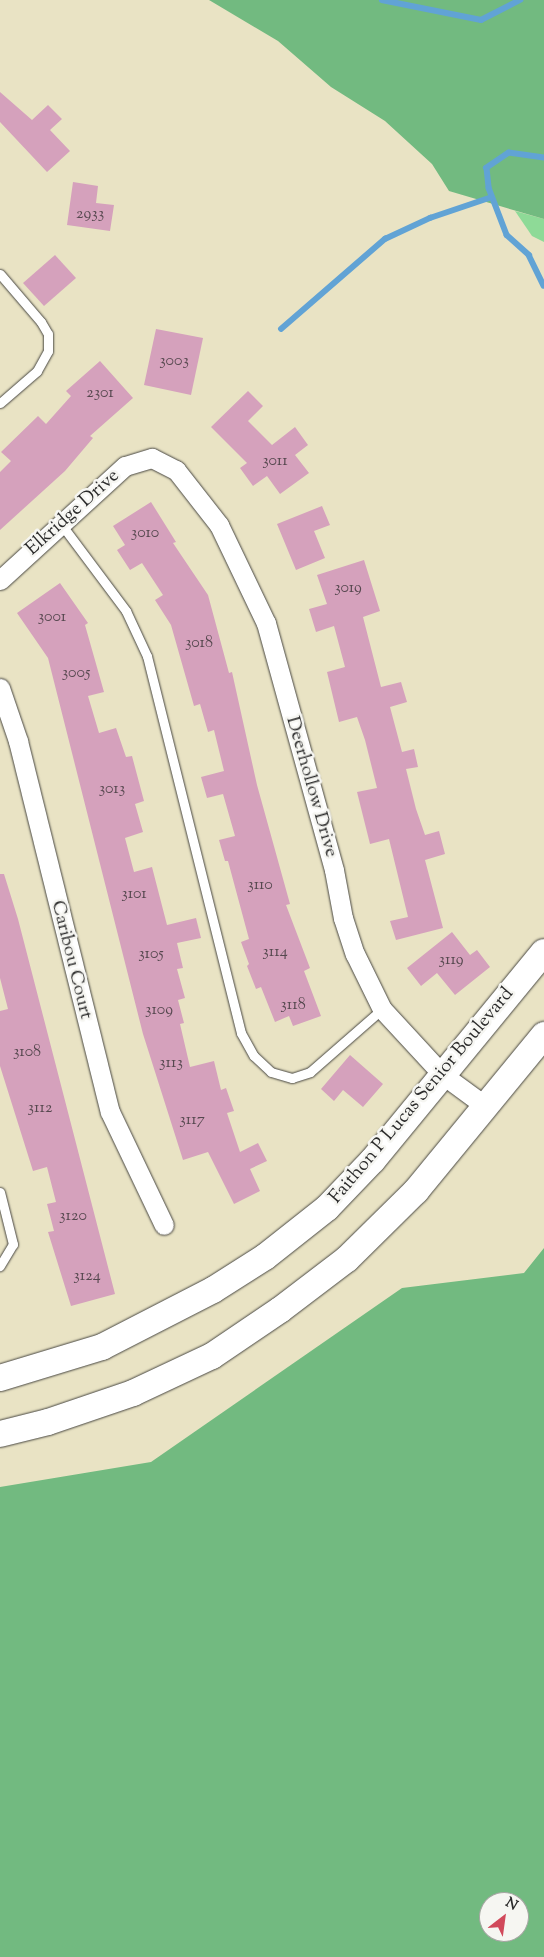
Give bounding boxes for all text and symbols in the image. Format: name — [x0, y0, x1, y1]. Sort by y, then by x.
house number: 2933 — [76, 205, 104, 225]
house number: 3003 — [159, 352, 189, 372]
house number: 2301 — [86, 384, 114, 404]
house number: 3011 — [262, 452, 288, 472]
street label: Elkridge Drive — [22, 465, 124, 561]
house number: 3010 — [131, 524, 159, 544]
house number: 3019 — [334, 579, 362, 599]
house number: 3001 — [38, 608, 66, 628]
house number: 3018 — [185, 634, 213, 654]
house number: 3005 — [62, 664, 90, 684]
street label: Deerhollow Drive — [280, 714, 342, 860]
house number: 3013 — [99, 780, 125, 800]
house number: 3110 — [247, 876, 273, 896]
house number: 3101 — [121, 885, 147, 905]
street label: Caribou Court — [45, 898, 97, 1022]
house number: 3114 — [262, 943, 288, 963]
house number: 3105 — [138, 945, 164, 965]
house number: 3119 — [439, 951, 463, 971]
street label: Faithon P Lucas Senior Boulevard — [325, 983, 519, 1209]
house number: 3118 — [280, 996, 306, 1016]
house number: 3109 — [145, 1001, 173, 1021]
house number: 3108 — [13, 1043, 41, 1063]
house number: 3113 — [159, 1054, 183, 1074]
house number: 3112 — [28, 1099, 52, 1119]
house number: 3117 — [179, 1111, 205, 1131]
house number: 3120 — [59, 1207, 87, 1227]
house number: 3124 — [73, 1267, 101, 1287]
north arrow — [479, 1892, 529, 1942]
text: N — [501, 1893, 521, 1916]

